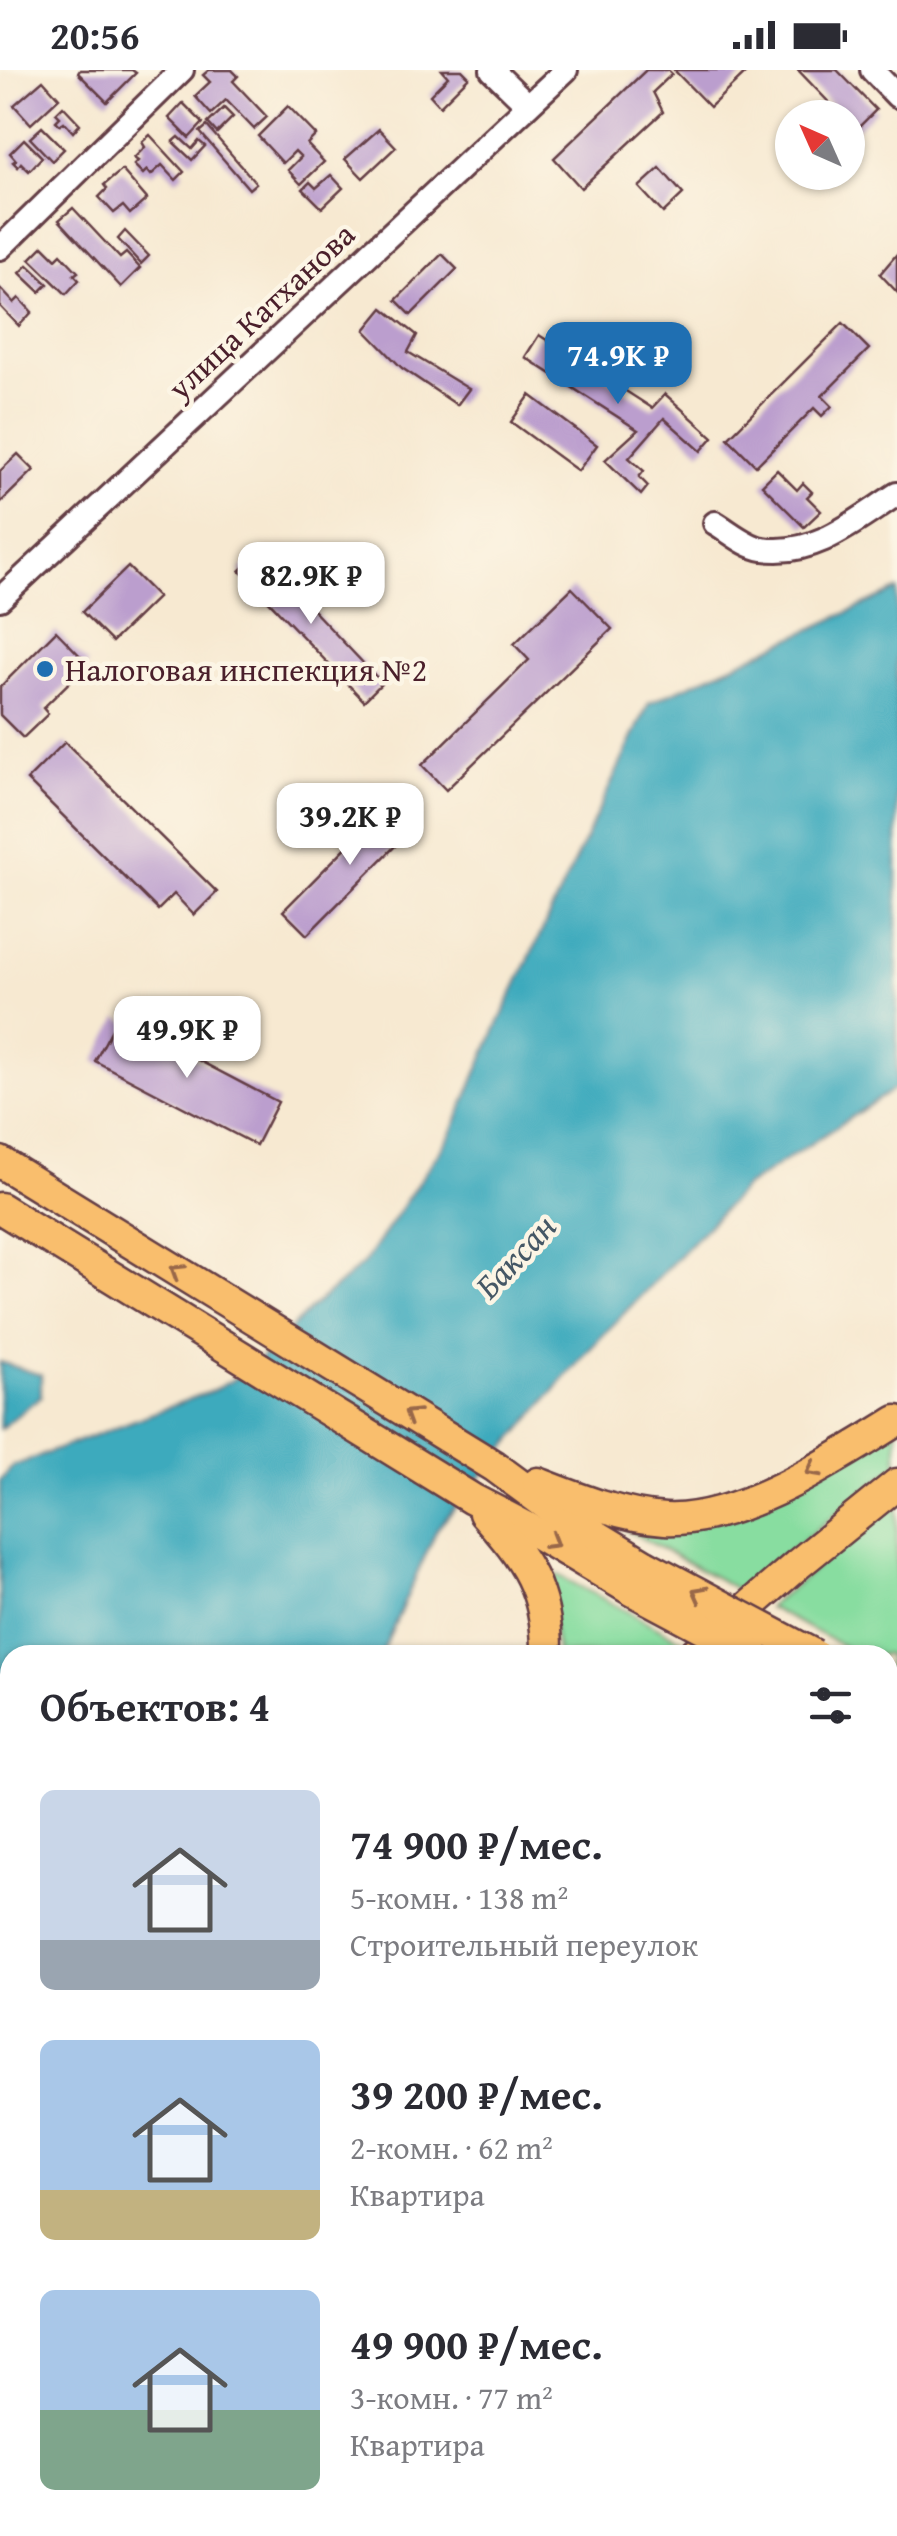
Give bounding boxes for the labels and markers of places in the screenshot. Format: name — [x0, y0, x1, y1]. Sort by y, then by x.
pin: 74.9K ₽ — [526, 322, 710, 407]
pin: 82.9K ₽ — [219, 542, 403, 627]
place label: Налоговая инспекция №2 — [65, 646, 427, 693]
marker: Налоговая инспекция №2 — [34, 658, 56, 680]
pin: 39.2K ₽ — [258, 783, 442, 868]
pin: 49.9K ₽ — [95, 996, 279, 1081]

